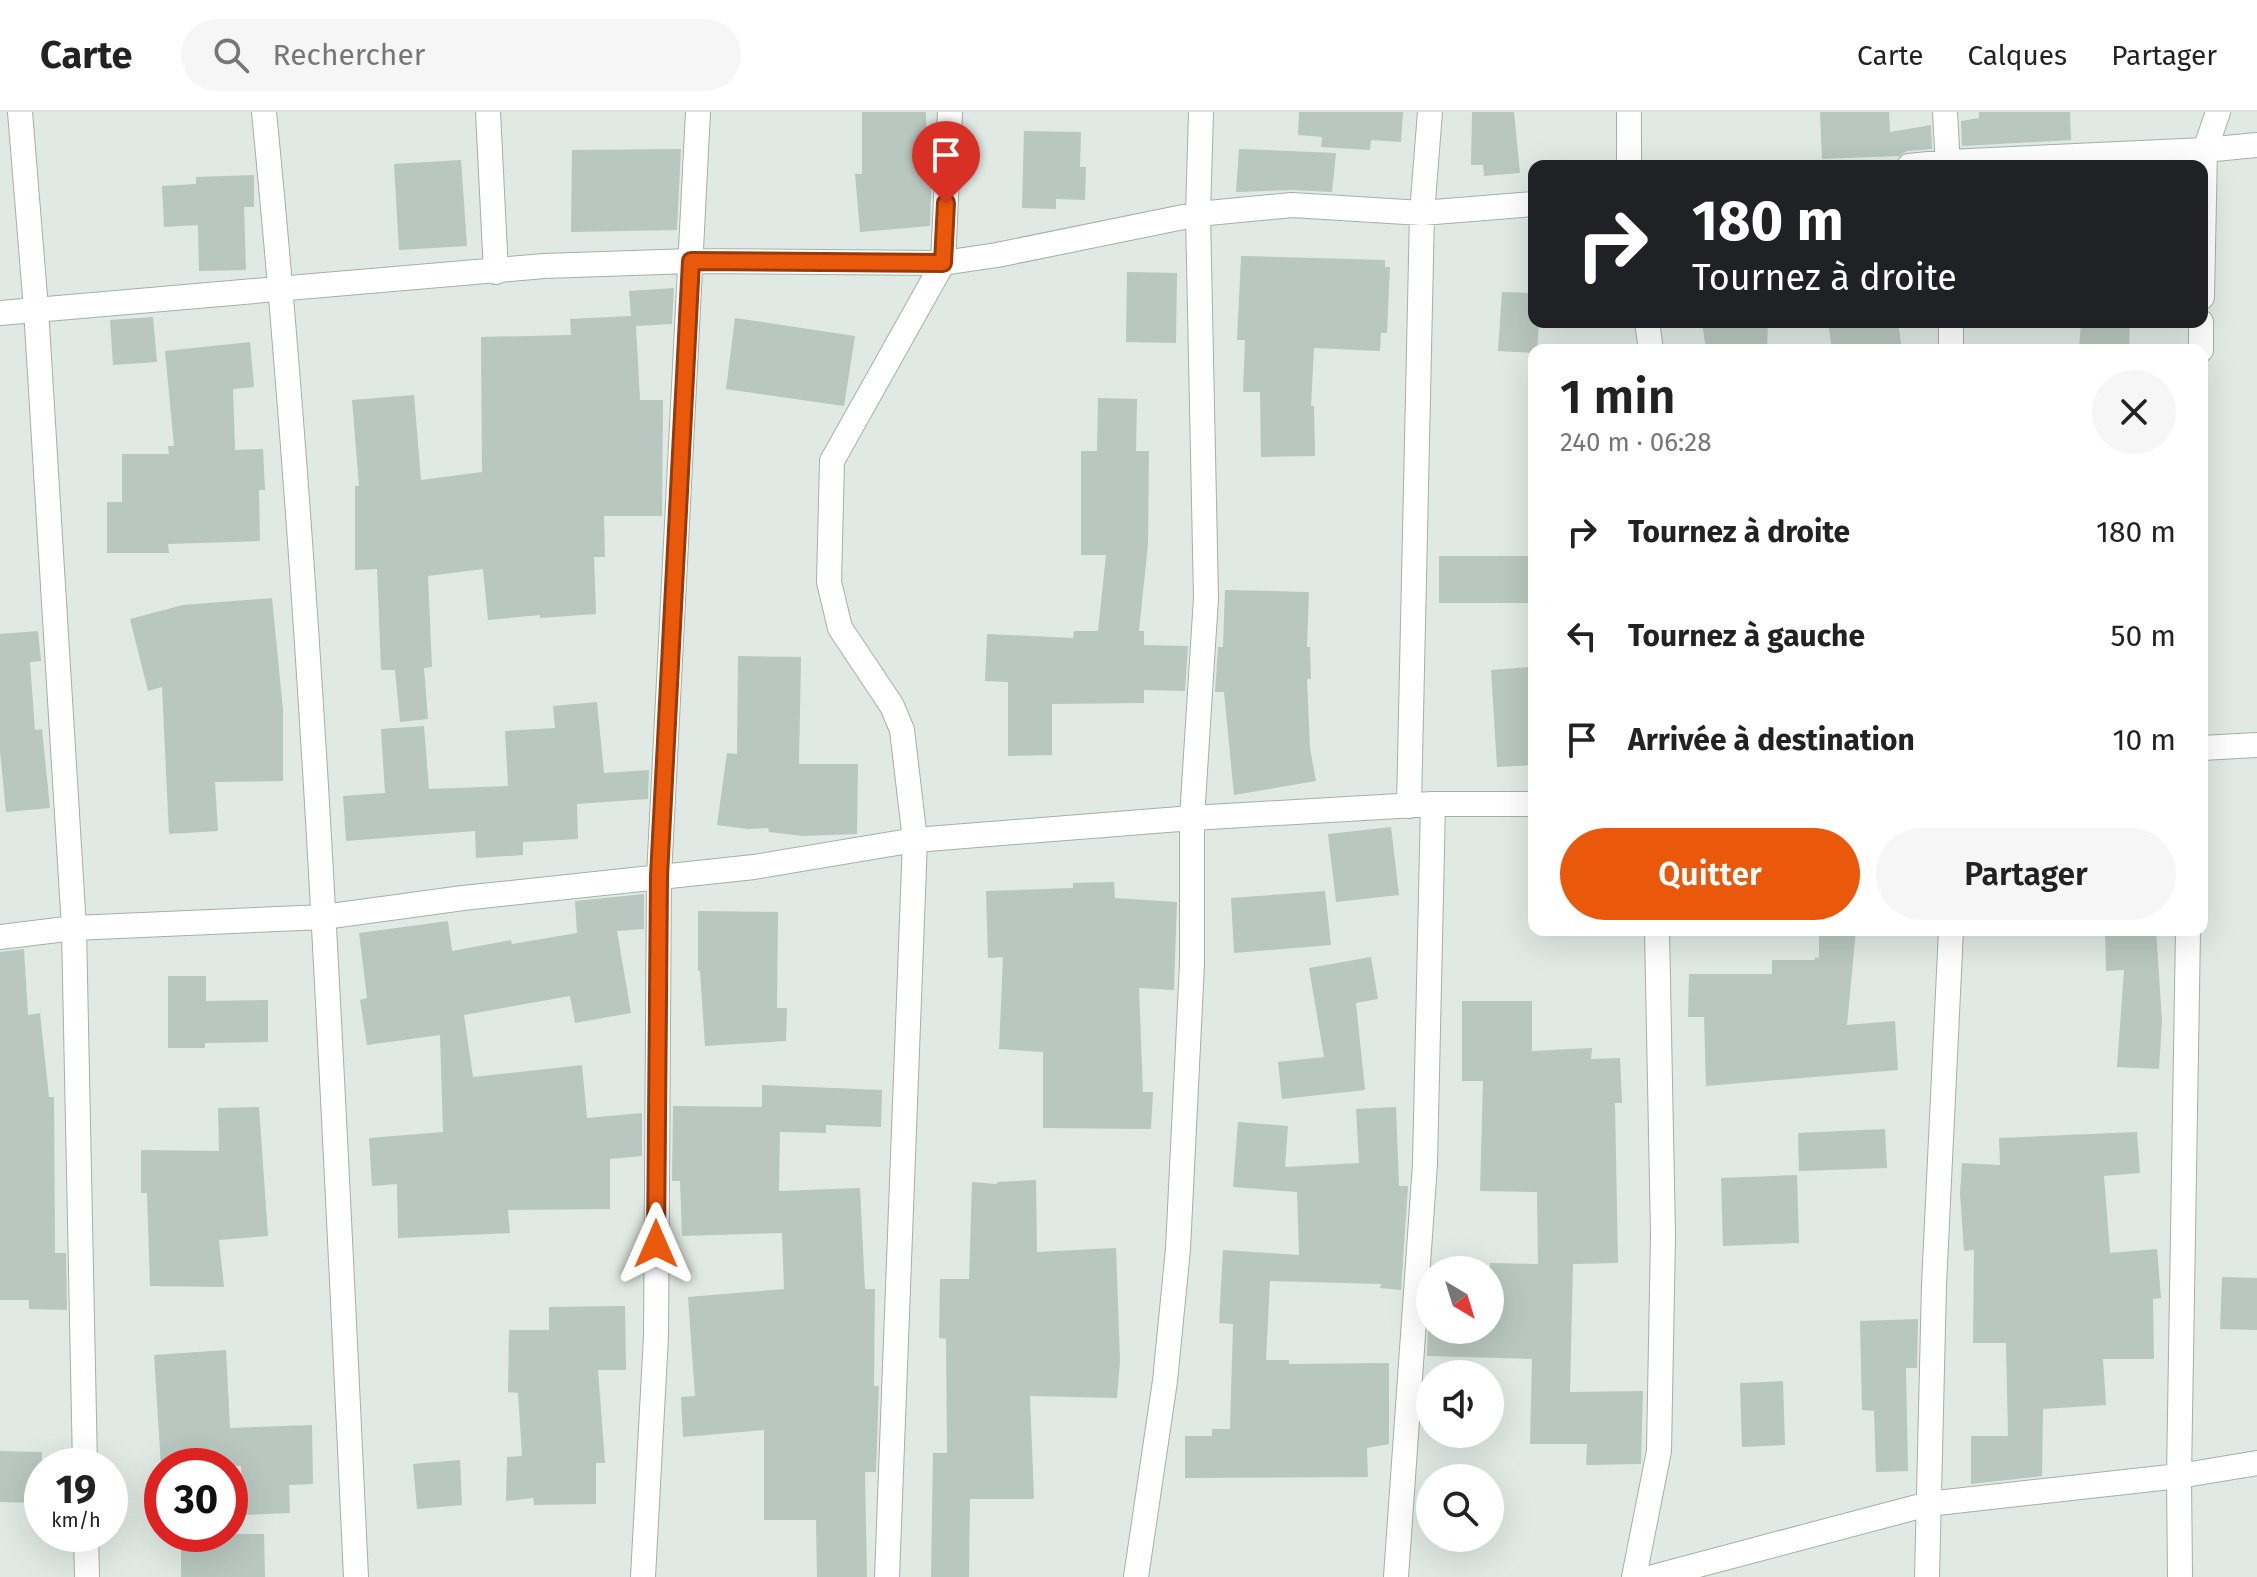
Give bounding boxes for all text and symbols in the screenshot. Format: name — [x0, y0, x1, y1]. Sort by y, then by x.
search box — [181, 19, 741, 91]
text: Carte — [40, 32, 133, 78]
icon: search — [209, 33, 253, 77]
text: Rechercher — [273, 37, 425, 73]
text: Carte — [1857, 39, 1923, 72]
text: Calques — [1967, 39, 2067, 72]
text: Partager — [2111, 39, 2217, 72]
pin — [912, 121, 980, 203]
icon: arrive — [924, 133, 968, 177]
text: 180 m — [1692, 188, 1844, 255]
icon: right — [1560, 192, 1664, 296]
text: Tournez à droite — [1692, 256, 1957, 300]
text: 1 min — [1560, 368, 1676, 426]
button: close — [2092, 370, 2176, 454]
text: 240 m · 06:28 — [1560, 427, 1712, 458]
icon: right — [1560, 510, 1604, 554]
text: Tournez à droite — [1628, 514, 1850, 550]
text: 180 m — [2096, 514, 2176, 550]
icon: left — [1560, 614, 1604, 658]
text: Tournez à gauche — [1628, 618, 1865, 654]
text: 50 m — [2111, 618, 2176, 654]
icon: arrive — [1560, 718, 1604, 762]
text: Arrivée à destination — [1628, 722, 1915, 758]
text: 10 m — [2113, 722, 2176, 758]
button: Quitter — [1560, 828, 1860, 920]
button: Partager — [1876, 828, 2176, 920]
position arrow — [614, 1202, 698, 1286]
north arrow — [1416, 1256, 1504, 1344]
map controls — [1416, 1256, 1504, 1552]
button: sound — [1416, 1360, 1504, 1448]
speed limit sign: 30 — [144, 1448, 248, 1552]
button: search — [1416, 1464, 1504, 1552]
text: 19 — [56, 1466, 96, 1514]
text: km/h — [51, 1508, 101, 1532]

